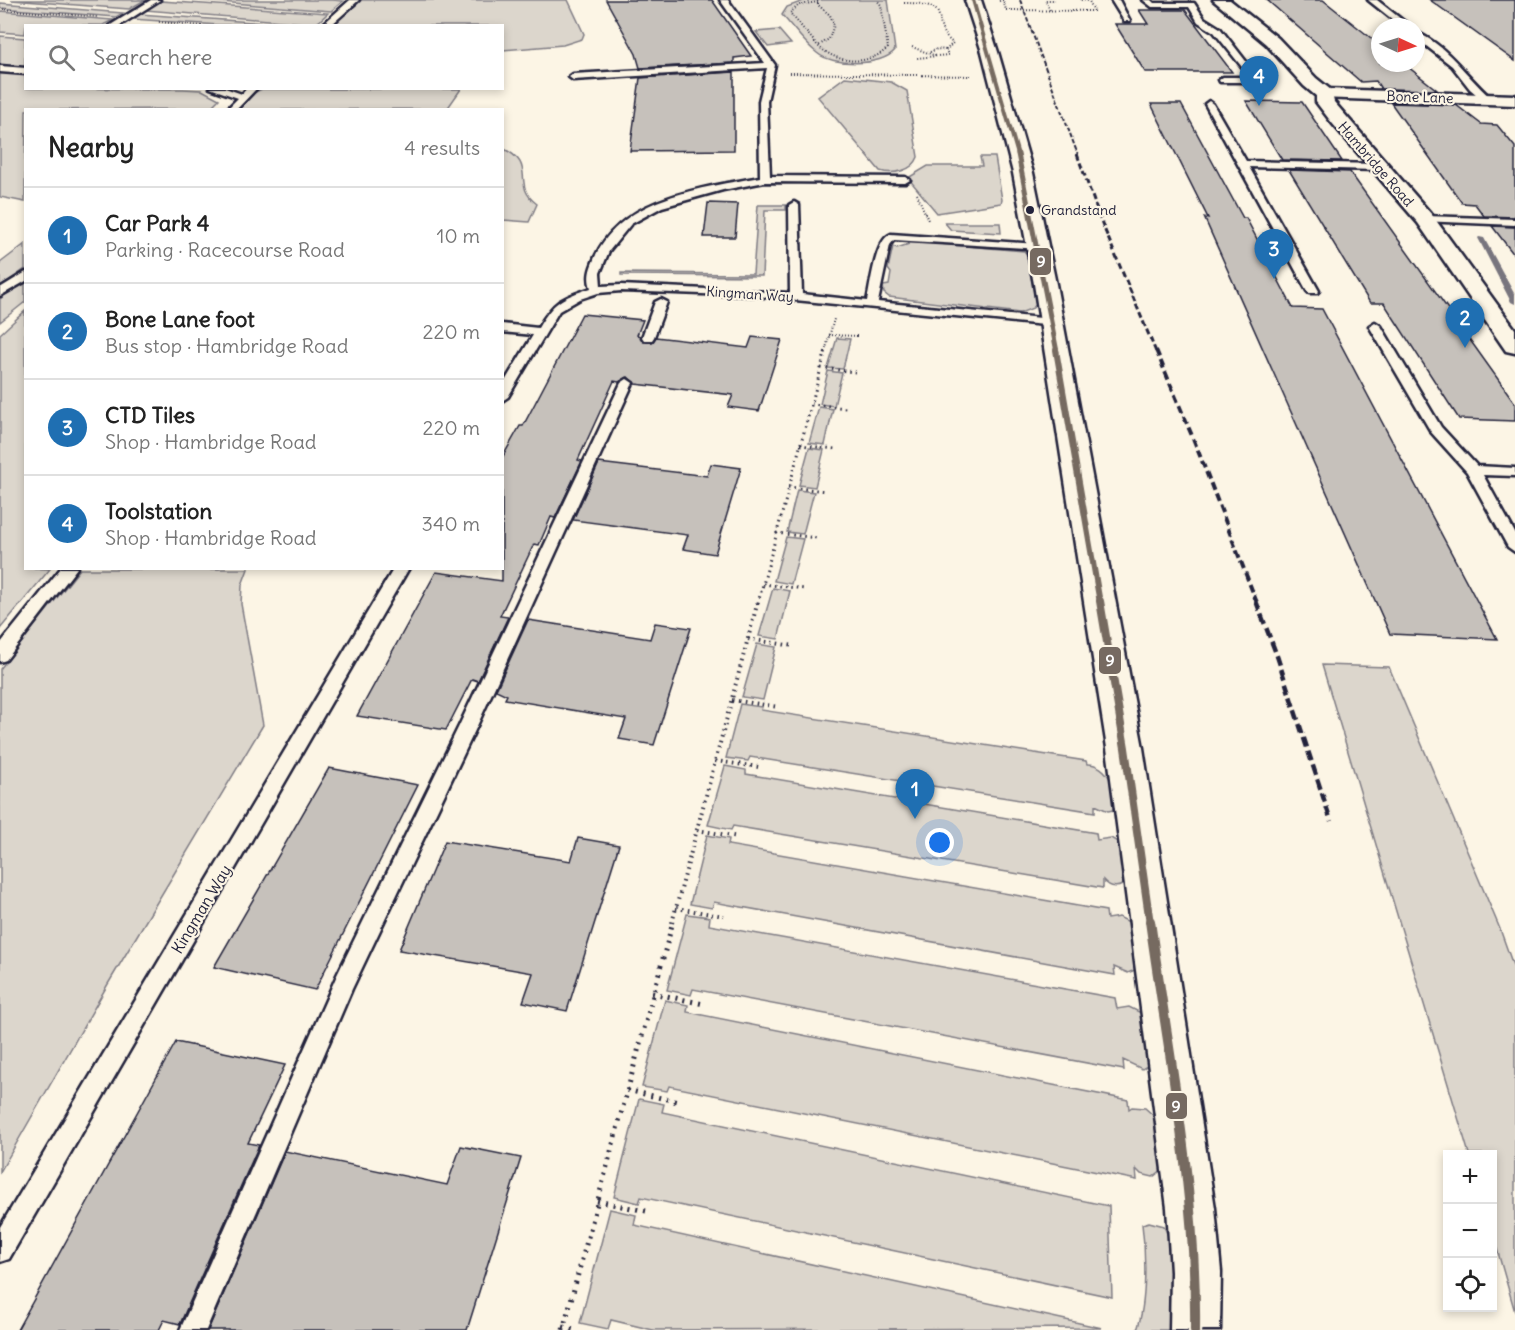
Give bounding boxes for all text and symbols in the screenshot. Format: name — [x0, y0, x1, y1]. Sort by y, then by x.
north arrow — [1371, 18, 1425, 72]
search box — [24, 24, 504, 90]
icon: search — [45, 41, 78, 74]
text: Search here — [93, 43, 212, 71]
pin: 4 — [1240, 57, 1278, 106]
street label: Bone Lane — [1386, 87, 1454, 107]
street label: Hambridge Road — [1334, 118, 1418, 210]
text: Nearby — [48, 131, 134, 164]
text: 4 results — [404, 135, 480, 160]
place label: Grandstand — [1041, 201, 1116, 219]
marker: Grandstand — [1024, 204, 1036, 216]
text: Car Park 4 — [105, 209, 209, 237]
text: 1 — [64, 223, 71, 248]
text: 10 m — [437, 223, 480, 248]
pin: 3 — [1254, 230, 1294, 279]
text: Parking · Racecourse Road — [105, 237, 345, 262]
line badge: 9 — [1029, 247, 1052, 276]
text: 9 — [1036, 251, 1046, 271]
street label: Kingman Way — [706, 282, 794, 306]
pin: 2 — [1446, 298, 1484, 348]
text: Bone Lane foot — [105, 305, 255, 333]
text: 2 — [62, 319, 73, 344]
text: 220 m — [423, 319, 480, 344]
text: Bus stop · Hambridge Road — [105, 333, 348, 358]
text: CTD Tiles — [105, 401, 195, 429]
text: 3 — [62, 415, 73, 440]
text: 220 m — [423, 415, 480, 440]
text: Shop · Hambridge Road — [105, 429, 317, 454]
text: Toolstation — [105, 497, 212, 525]
text: 4 — [62, 511, 73, 536]
text: 340 m — [422, 511, 480, 536]
text: Shop · Hambridge Road — [105, 525, 317, 550]
line badge: 9 — [1098, 646, 1122, 675]
text: 9 — [1105, 650, 1115, 670]
pin: 1 — [896, 770, 934, 819]
your location — [925, 828, 954, 857]
street label: Kingman Way — [167, 861, 235, 957]
line badge: 9 — [1165, 1092, 1188, 1120]
text: 9 — [1171, 1096, 1181, 1116]
map controls — [1443, 1150, 1497, 1312]
button: + — [1443, 1150, 1497, 1204]
button: − — [1443, 1204, 1497, 1258]
button: locate — [1443, 1258, 1497, 1312]

